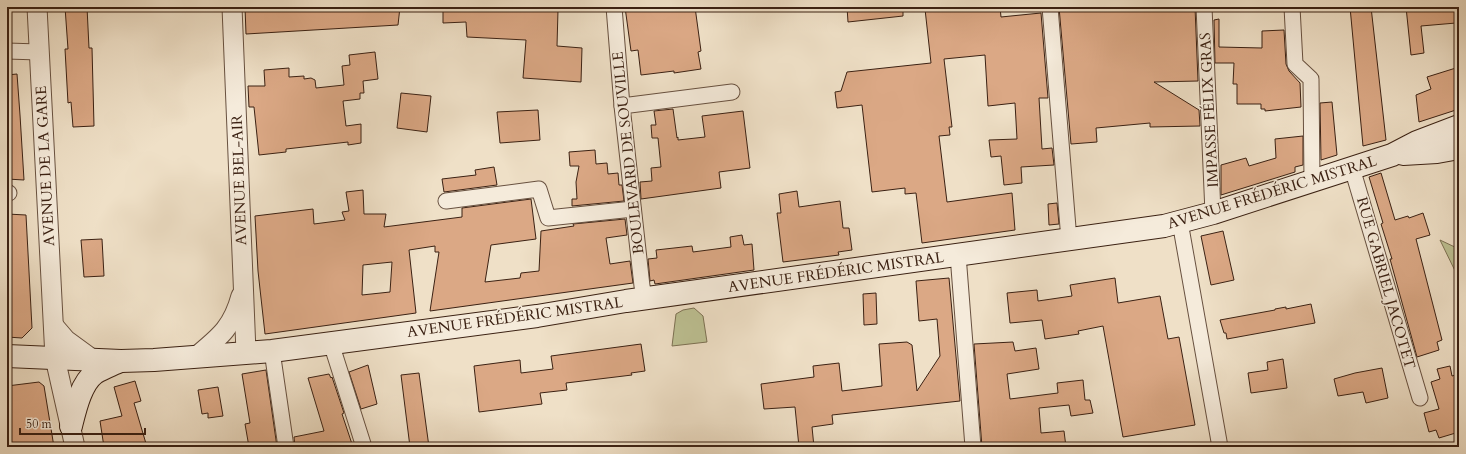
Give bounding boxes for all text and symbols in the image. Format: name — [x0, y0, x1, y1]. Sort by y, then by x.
street label: IMPASSE FÉLIX GRAS — [1195, 32, 1223, 188]
street label: BOULEVARD DE SOUVILLE — [607, 51, 649, 255]
street label: AVENUE DE LA GARE — [31, 85, 59, 247]
street label: AVENUE BEL-AIR — [227, 114, 251, 246]
street label: AVENUE FRÉDÉRIC MISTRAL — [1165, 150, 1380, 233]
street label: RUE GABRIEL JACOTET — [1352, 195, 1420, 371]
street label: AVENUE FRÉDÉRIC MISTRAL — [727, 247, 946, 297]
street label: AVENUE FRÉDÉRIC MISTRAL — [406, 292, 625, 342]
scale bar — [20, 410, 145, 436]
text: 50 m — [26, 416, 53, 432]

